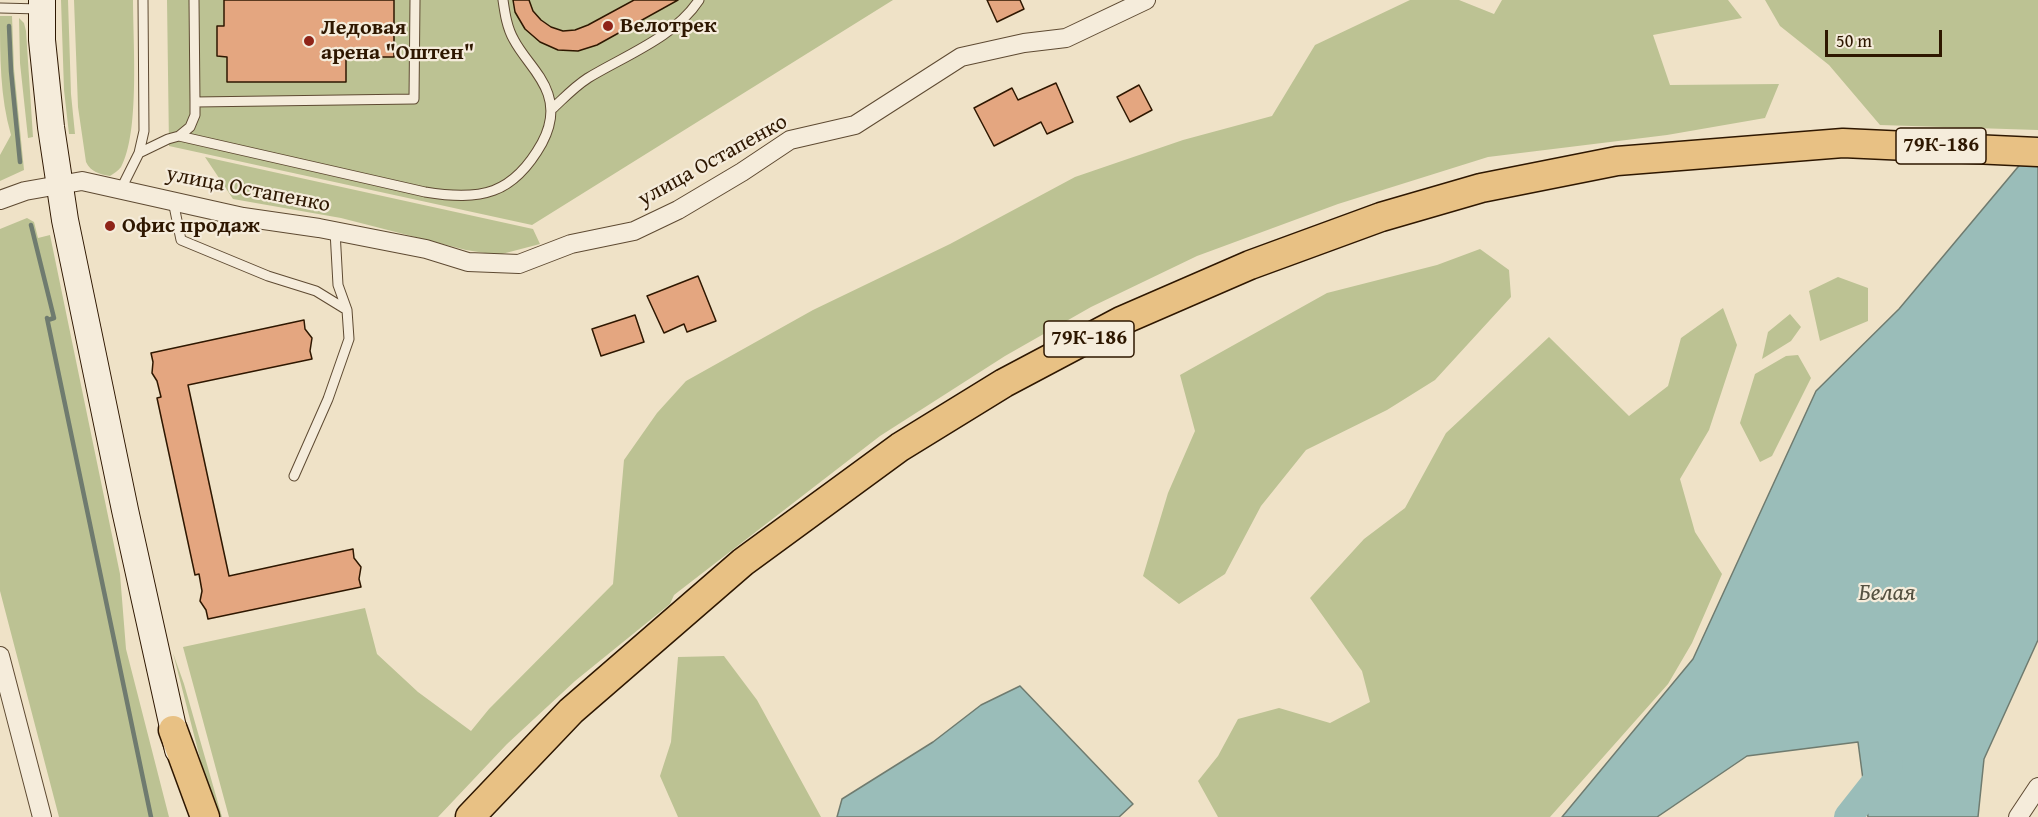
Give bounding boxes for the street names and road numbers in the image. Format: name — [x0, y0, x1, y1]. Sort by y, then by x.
street label: улица Остапенко — [634, 109, 792, 213]
road number: 79К-186 — [1896, 128, 1986, 164]
street label: улица Остапенко — [164, 161, 332, 219]
road number: 79К-186 — [1044, 321, 1134, 357]

